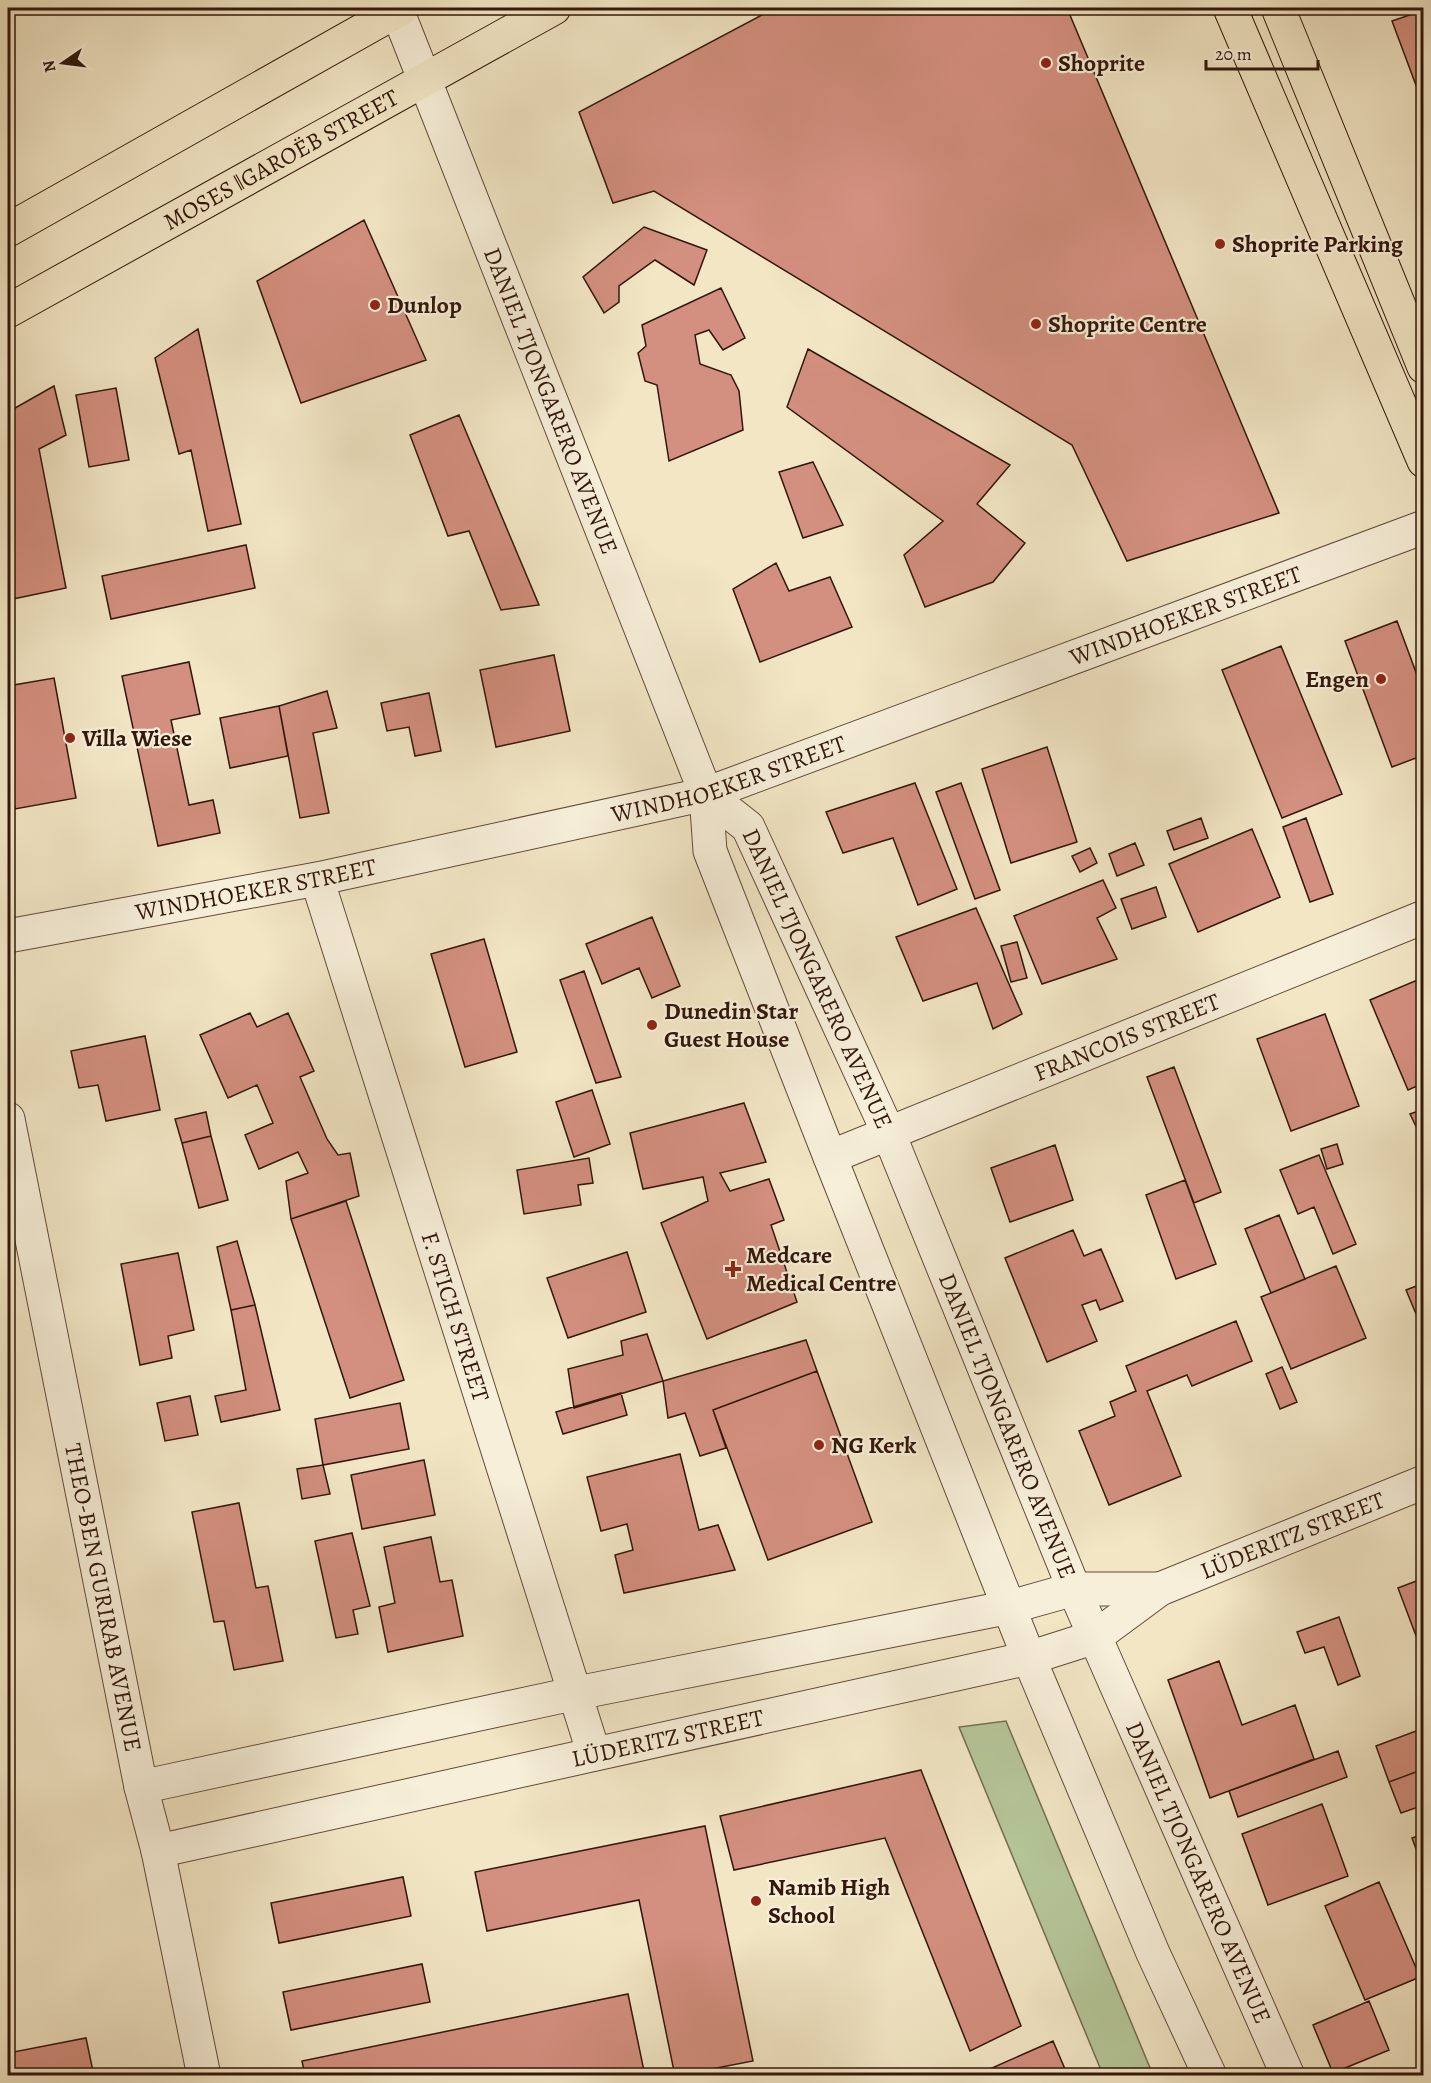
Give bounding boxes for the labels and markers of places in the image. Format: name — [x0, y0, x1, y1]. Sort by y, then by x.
place label: Shoprite — [1058, 47, 1145, 79]
marker: Shoprite — [1039, 56, 1053, 70]
place label: Shoprite Parking — [1232, 228, 1404, 260]
marker: Shoprite Parking — [1213, 237, 1227, 251]
place label: Dunlop — [387, 289, 462, 321]
marker: Dunlop — [368, 298, 382, 312]
place label: Shoprite Centre — [1048, 308, 1207, 340]
marker: Shoprite Centre — [1029, 317, 1043, 331]
place label: Engen — [1305, 663, 1370, 695]
marker: Engen — [1374, 672, 1388, 686]
place label: Villa Wiese — [81, 722, 192, 754]
marker: Villa Wiese — [63, 731, 77, 745]
place label: Dunedin Star Guest House — [664, 995, 798, 1055]
marker: Dunedin Star Guest House — [645, 1018, 659, 1032]
place label: Medcare Medical Centre — [746, 1239, 897, 1299]
marker: Medcare Medical Centre — [724, 1260, 742, 1278]
place label: NG Kerk — [831, 1429, 917, 1461]
marker: NG Kerk — [812, 1438, 826, 1452]
place label: Namib High School — [768, 1871, 890, 1931]
marker: Namib High School — [749, 1894, 763, 1908]

